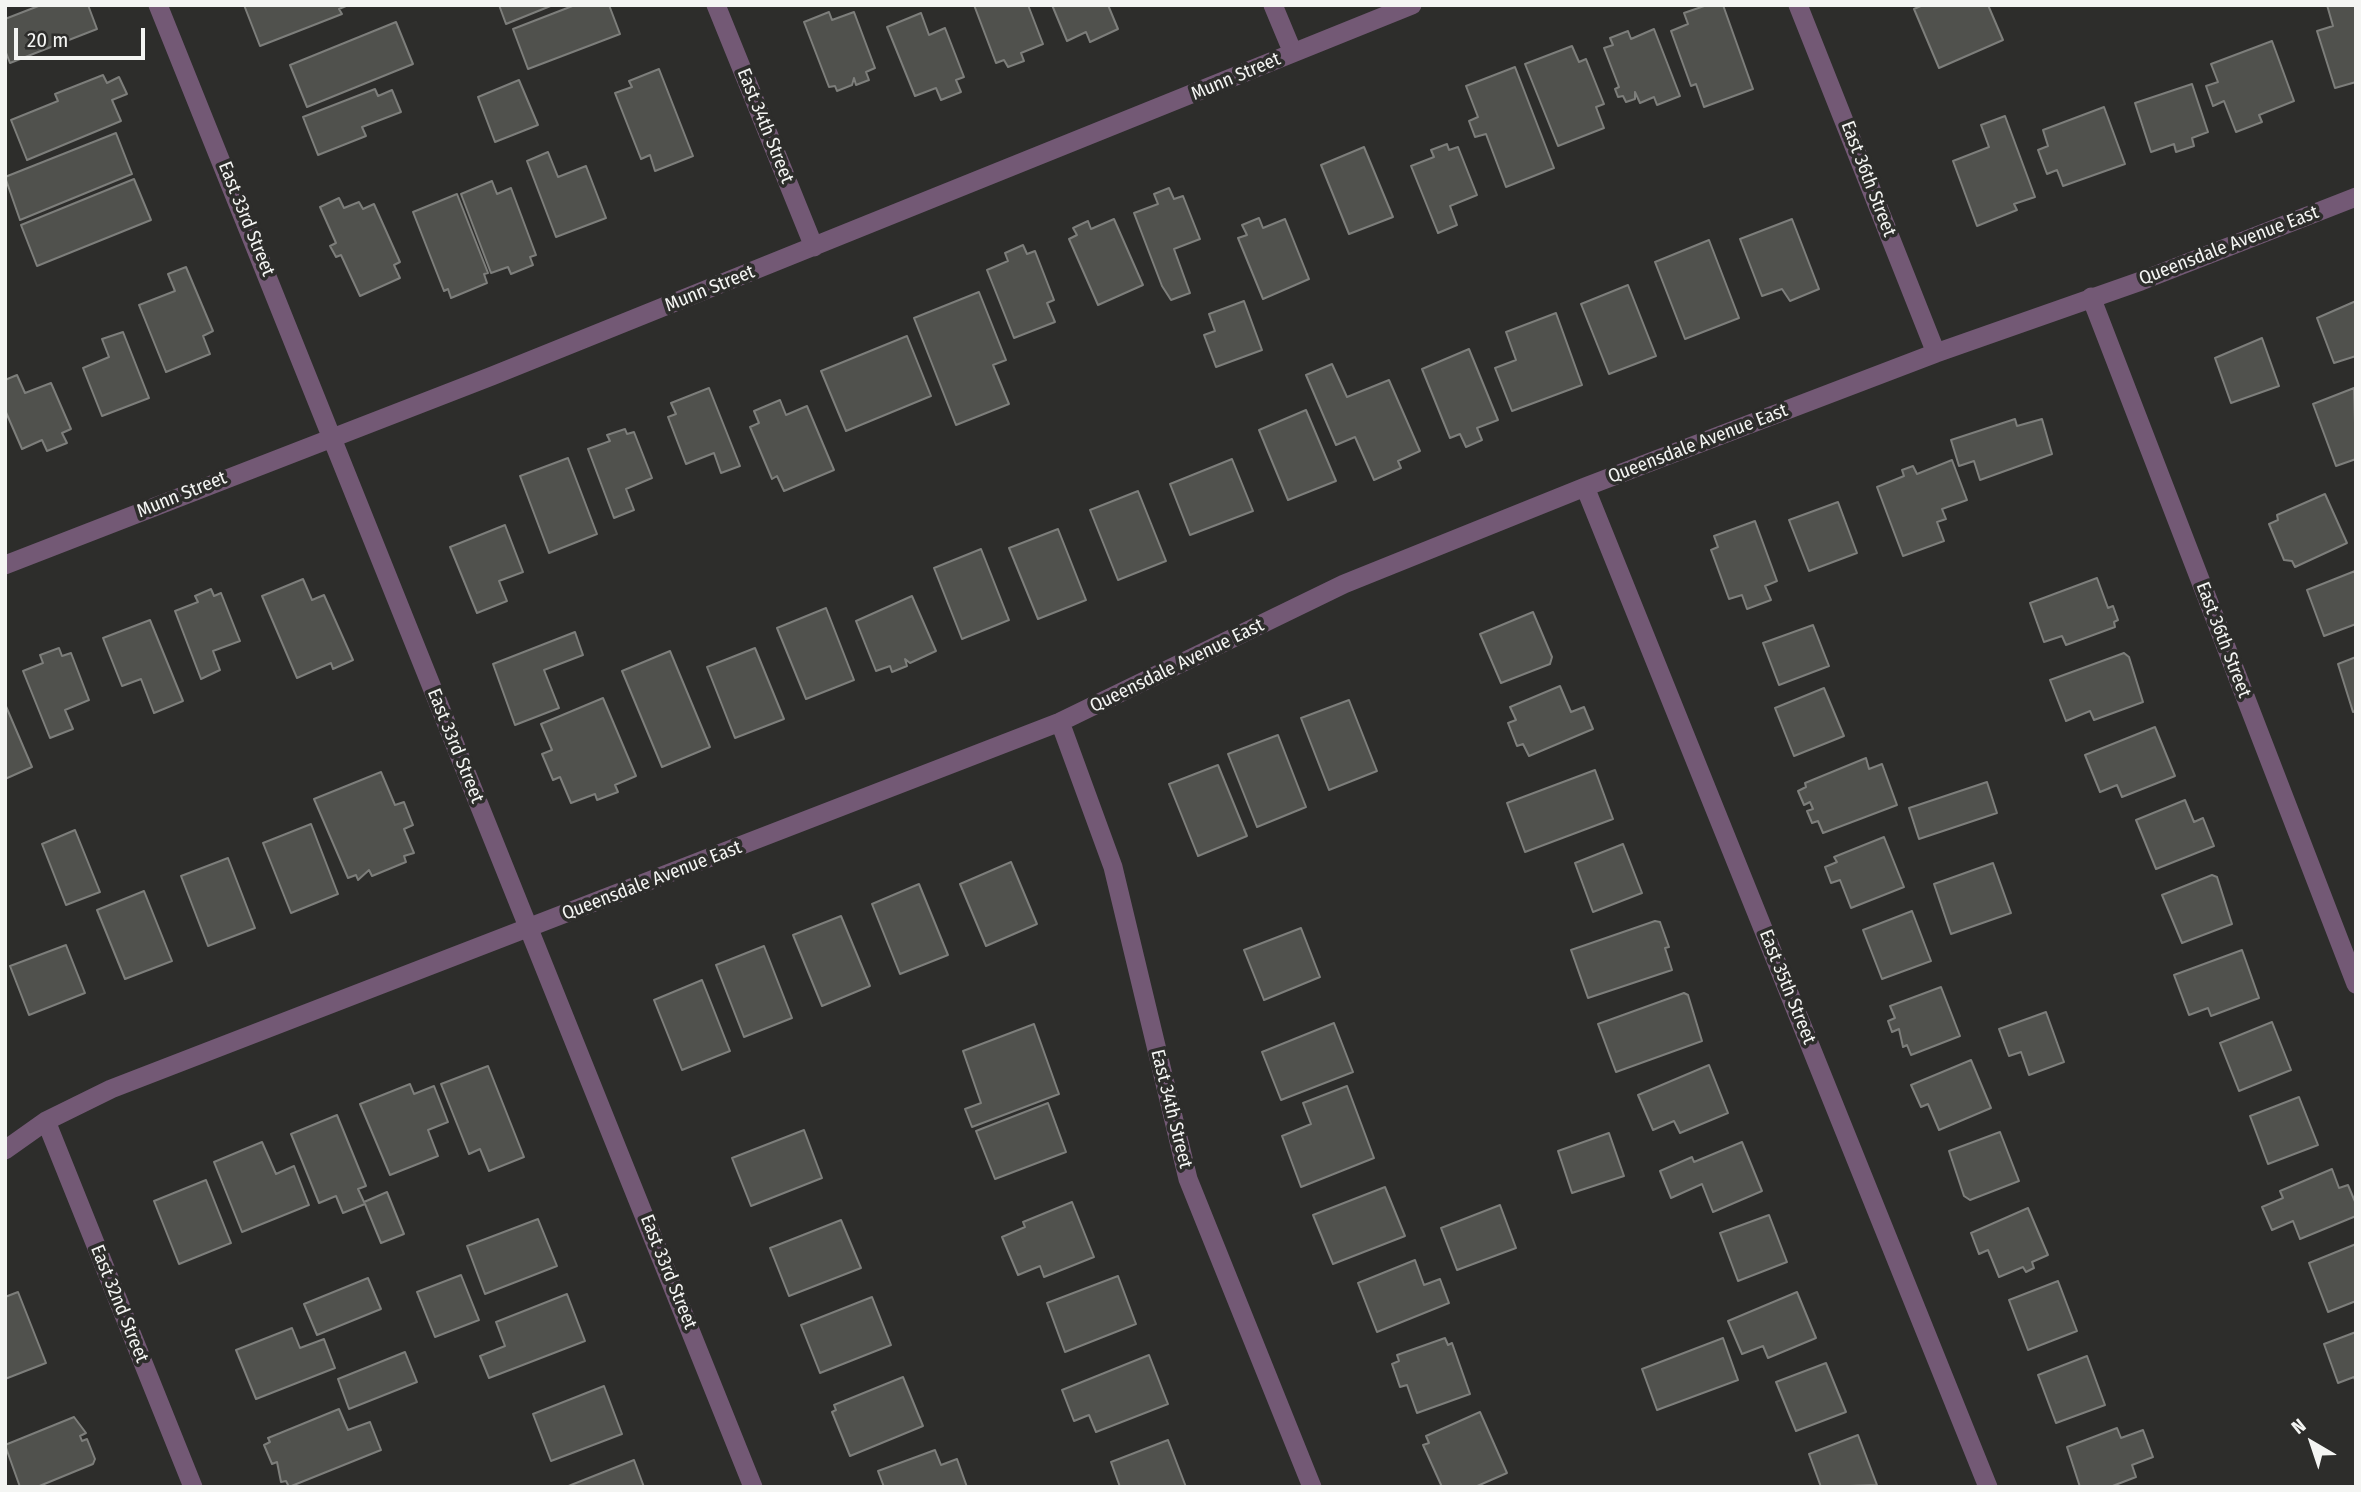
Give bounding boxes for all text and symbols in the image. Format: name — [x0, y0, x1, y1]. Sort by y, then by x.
scale bar — [18, 14, 149, 58]
text: 20 m — [27, 27, 68, 53]
street label: Munn Street — [1188, 48, 1284, 106]
street label: East 34th Street — [732, 65, 798, 187]
street label: East 36th Street — [1835, 118, 1901, 240]
street label: East 33rd Street — [213, 159, 279, 279]
street label: Queensdale Avenue East — [2136, 201, 2322, 291]
street label: Munn Street — [662, 261, 758, 317]
street label: Queensdale Avenue East — [1605, 399, 1791, 489]
street label: Munn Street — [134, 467, 230, 523]
street label: East 36th Street — [2190, 579, 2256, 701]
street label: Queensdale Avenue East — [1086, 614, 1268, 718]
street label: East 33rd Street — [422, 686, 488, 806]
street label: Queensdale Avenue East — [559, 836, 745, 926]
street label: East 35th Street — [1754, 927, 1820, 1047]
street label: East 34th Street — [1145, 1047, 1197, 1171]
street label: East 33rd Street — [635, 1212, 701, 1332]
street label: East 32nd Street — [85, 1242, 153, 1366]
north arrow — [2277, 1408, 2347, 1478]
text: N — [2287, 1414, 2310, 1439]

